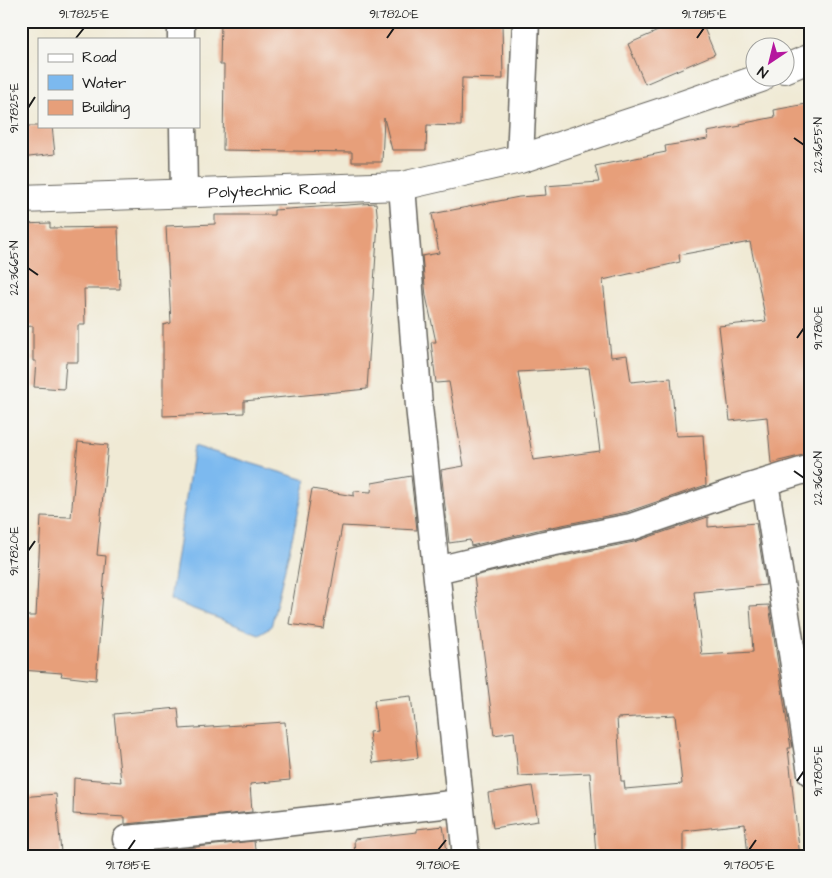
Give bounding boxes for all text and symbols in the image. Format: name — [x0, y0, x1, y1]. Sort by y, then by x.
text: 91.7825°E — [59, 6, 109, 23]
text: 91.7820°E — [369, 6, 419, 23]
text: 91.7815°E — [682, 6, 727, 23]
legend — [38, 38, 200, 128]
north arrow — [744, 38, 794, 88]
text: Road — [82, 47, 117, 68]
text: N — [754, 61, 772, 83]
text: Water — [82, 73, 126, 94]
text: 91.7825°E — [6, 83, 23, 133]
text: Building — [82, 97, 130, 119]
text: 22.3655°N — [810, 116, 827, 173]
street label: Polytechnic Road — [208, 177, 336, 204]
text: 22.3665°N — [6, 240, 23, 296]
text: 91.7810°E — [810, 306, 827, 350]
text: 22.3660°N — [810, 450, 827, 505]
text: 91.7820°E — [6, 526, 23, 576]
text: 91.7805°E — [810, 745, 827, 797]
text: 91.7815°E — [106, 857, 151, 874]
text: 91.7810°E — [416, 857, 460, 874]
text: 91.7805°E — [723, 857, 775, 874]

